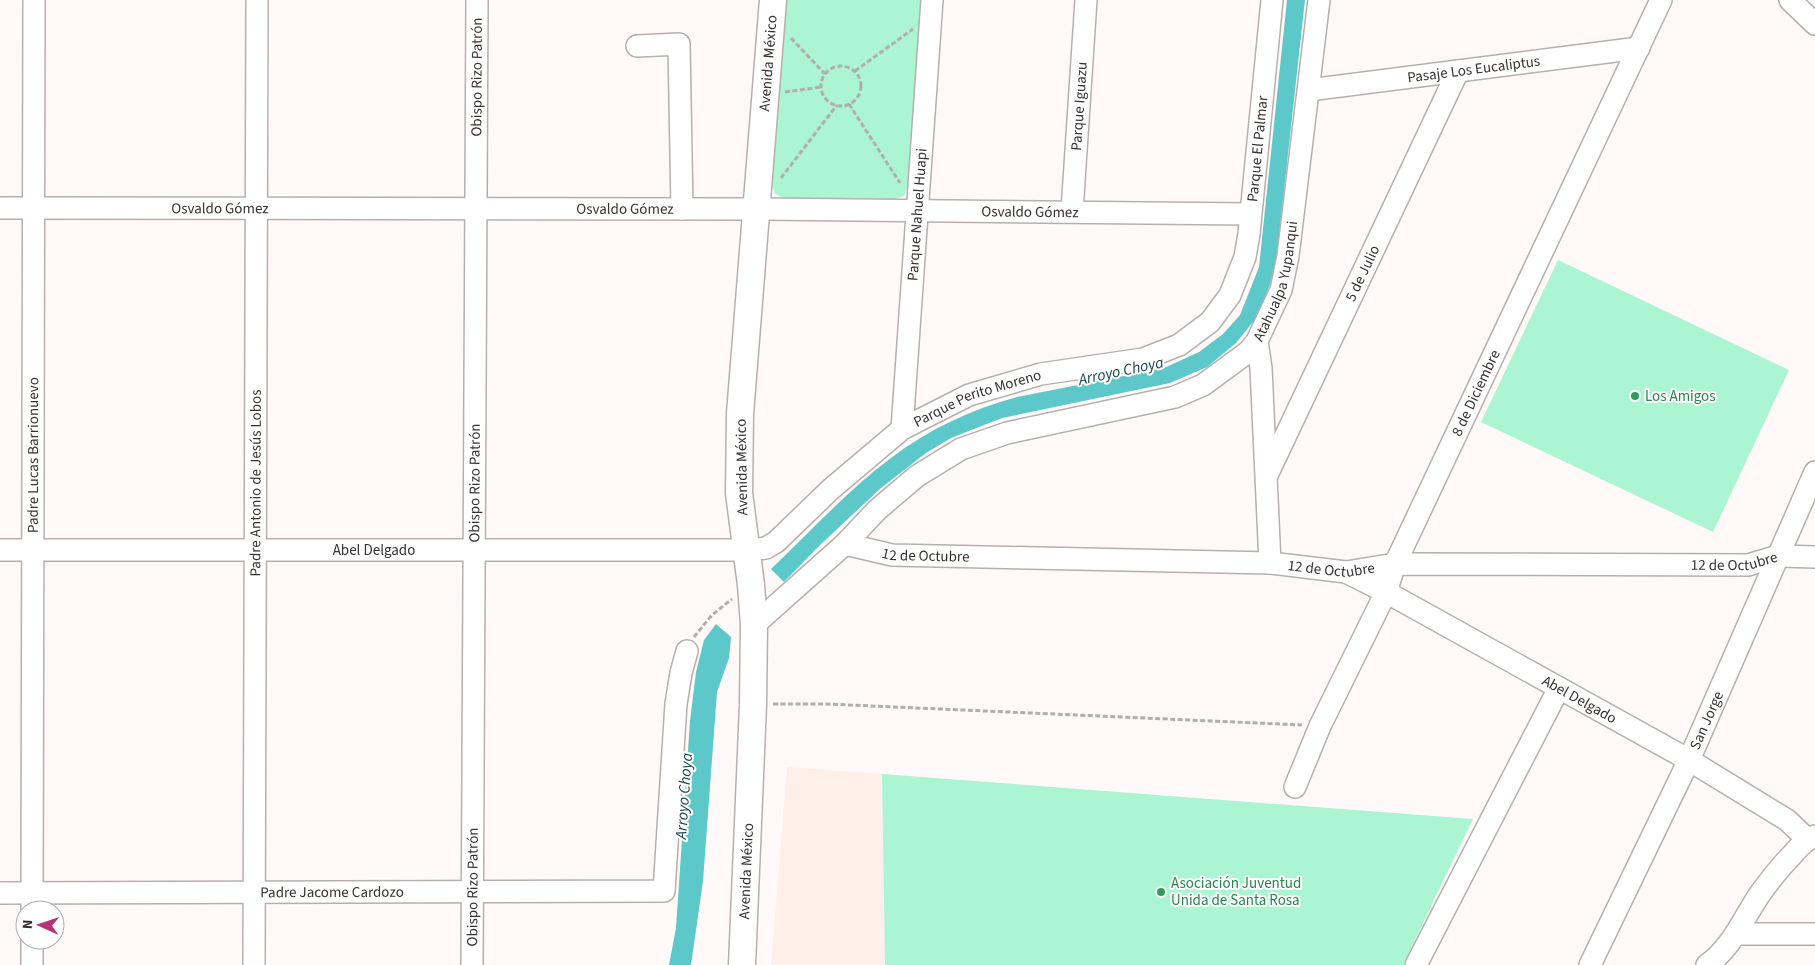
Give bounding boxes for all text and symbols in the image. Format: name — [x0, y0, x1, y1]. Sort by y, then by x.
street label: Avenida México — [754, 14, 782, 112]
street label: Obispo Rizo Patrón — [466, 17, 487, 137]
street label: Pasaje Los Eucaliptus — [1406, 50, 1541, 88]
street label: Parque Iguazu — [1066, 61, 1092, 151]
street label: Parque El Palmar — [1242, 94, 1273, 203]
street label: Parque Nahuel Huapi — [902, 147, 932, 282]
street label: Osvaldo Gómez — [171, 198, 269, 219]
street label: Osvaldo Gómez — [576, 198, 674, 219]
street label: Osvaldo Gómez — [981, 201, 1079, 223]
street label: Atahualpa Yupanqui — [1248, 220, 1303, 345]
street label: 5 de Julio — [1340, 241, 1385, 305]
street label: 8 de Diciembre — [1446, 346, 1505, 440]
water label: Arroyo Choya — [1075, 351, 1166, 391]
street label: Parque Perito Moreno — [910, 364, 1044, 432]
street label: Padre Lucas Barrionuevo — [22, 377, 44, 533]
place label: Los Amigos — [1645, 386, 1716, 407]
street label: Padre Antonio de Jesús Lobos — [245, 390, 266, 577]
marker: Los Amigos — [1629, 390, 1641, 402]
street label: Avenida México — [731, 419, 753, 515]
street label: Obispo Rizo Patrón — [464, 423, 485, 543]
street label: Abel Delgado — [333, 540, 415, 561]
street label: 12 de Octubre — [880, 542, 970, 567]
street label: 12 de Octubre — [1691, 546, 1780, 576]
street label: 12 de Octubre — [1287, 555, 1376, 582]
street label: Abel Delgado — [1538, 670, 1621, 729]
street label: San Jorge — [1684, 688, 1728, 753]
water label: Arroyo Choya — [670, 752, 698, 841]
street label: Avenida México — [733, 822, 759, 920]
street label: Obispo Rizo Patrón — [462, 827, 483, 947]
place label: Asociación Juventud Unida de Santa Rosa — [1171, 873, 1301, 911]
street label: Padre Jacome Cardozo — [260, 881, 404, 903]
marker: Asociación Juventud Unida de Santa Rosa — [1155, 886, 1167, 898]
north arrow — [15, 900, 65, 950]
text: N — [18, 919, 38, 930]

